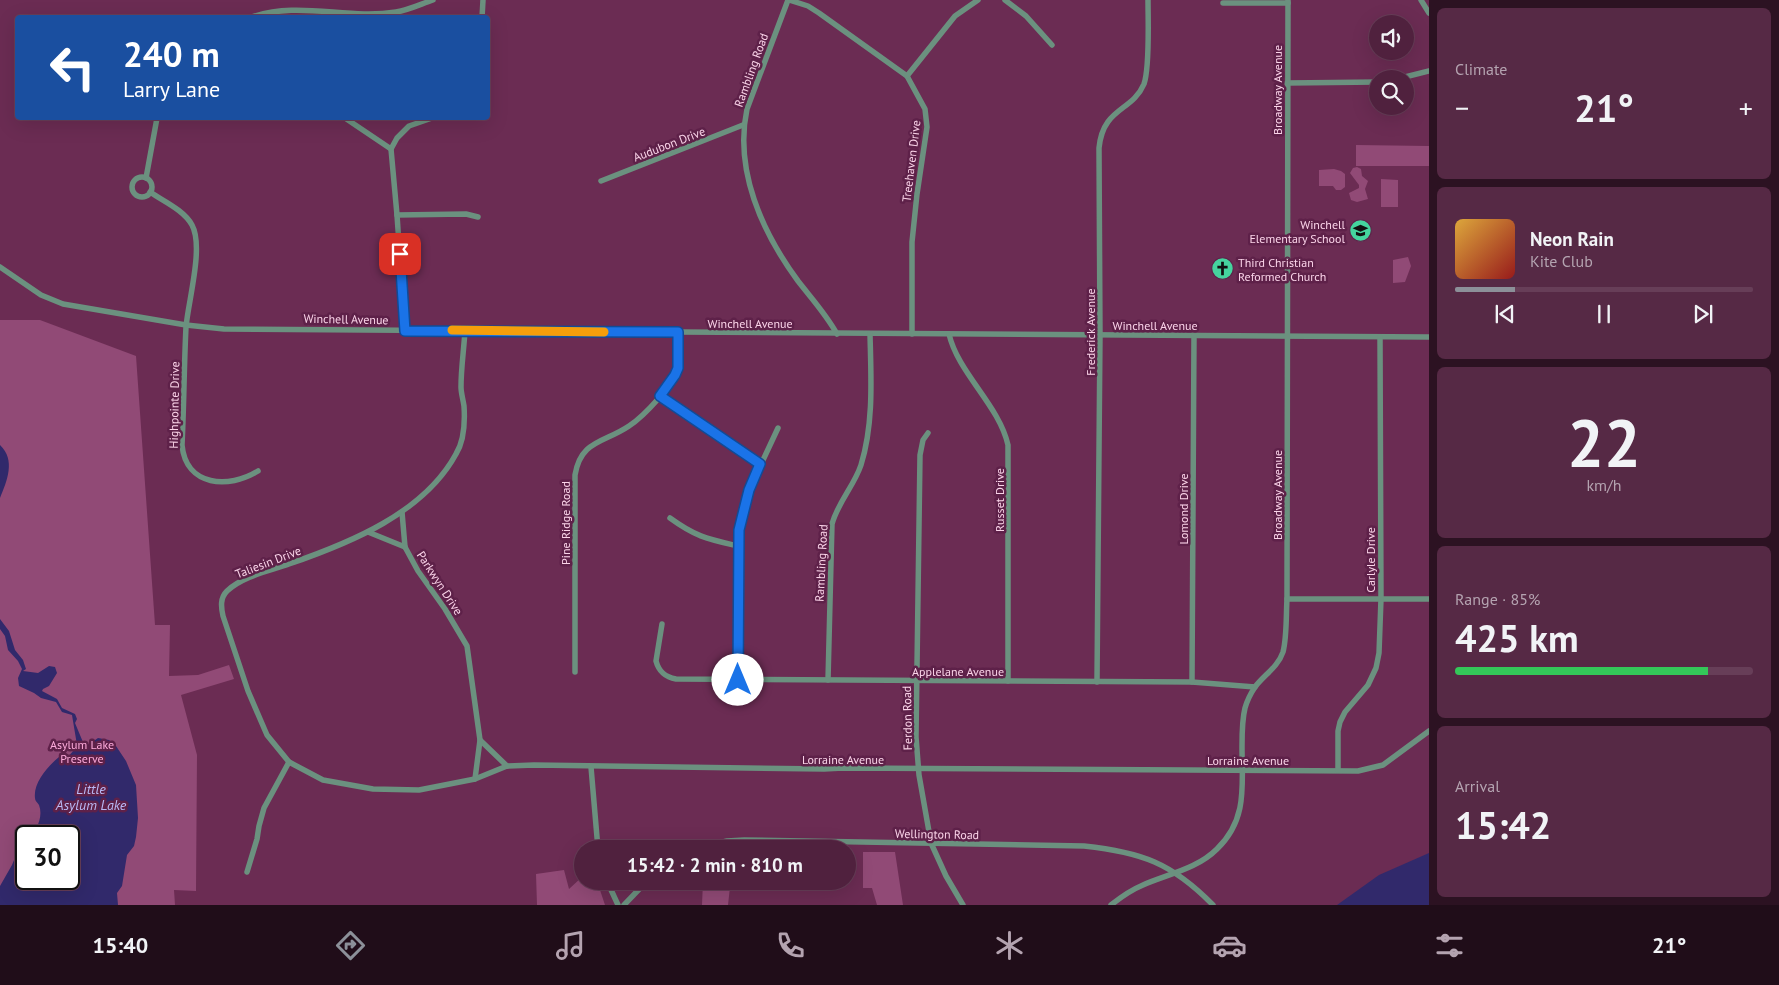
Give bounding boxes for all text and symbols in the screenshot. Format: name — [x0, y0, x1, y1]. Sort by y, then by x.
map controls — [1369, 15, 1414, 115]
button: sound — [1369, 15, 1414, 60]
text: 240 m — [123, 31, 220, 77]
street label: Rambling Road — [731, 31, 771, 109]
icon: left — [40, 35, 105, 100]
street label: Broadway Avenue — [1270, 45, 1285, 135]
text: Climate — [1455, 59, 1507, 79]
button: search — [1369, 70, 1414, 115]
text: Larry Lane — [123, 75, 220, 103]
text: 21° — [1574, 83, 1634, 132]
text: − — [1455, 89, 1469, 126]
text: + — [1739, 89, 1753, 126]
street label: Treehaven Drive — [899, 119, 923, 203]
street label: Audubon Drive — [631, 123, 707, 165]
place label: Winchell Elementary School — [1249, 217, 1345, 246]
school or university icon: Winchell Elementary School — [1349, 219, 1373, 243]
text: Neon Rain — [1530, 227, 1614, 251]
pin — [379, 233, 421, 275]
icon: arrive — [386, 240, 414, 268]
text: Kite Club — [1530, 251, 1593, 271]
place label: Third Christian Reformed Church — [1238, 255, 1326, 284]
church icon: Third Christian Reformed Church — [1210, 257, 1234, 281]
street label: Frederick Avenue — [1083, 288, 1098, 376]
icon: previous — [1491, 300, 1519, 328]
icon: pause — [1590, 300, 1618, 328]
icon: next — [1689, 300, 1717, 328]
street label: Winchell Avenue — [303, 311, 389, 327]
street label: Winchell Avenue — [707, 316, 793, 331]
street label: Winchell Avenue — [1112, 318, 1198, 333]
street label: Highpointe Drive — [166, 361, 182, 449]
text: 22 — [1567, 400, 1641, 484]
street label: Broadway Avenue — [1270, 450, 1285, 540]
street label: Russet Drive — [992, 468, 1007, 532]
street label: Lomond Drive — [1176, 473, 1191, 545]
text: km/h — [1586, 475, 1622, 495]
street label: Pine Ridge Road — [558, 481, 573, 565]
street label: Rambling Road — [811, 524, 831, 602]
street label: Carlyle Drive — [1363, 527, 1378, 593]
street label: Taliesin Drive — [233, 543, 303, 581]
street label: Parkwyn Drive — [414, 548, 466, 618]
text: Range · 85% — [1455, 589, 1540, 609]
text: 425 km — [1455, 613, 1579, 662]
position arrow — [711, 653, 763, 705]
street label: Applelane Avenue — [912, 664, 1004, 679]
street label: Ferdon Road — [899, 686, 915, 750]
park label: Asylum Lake Preserve — [50, 737, 114, 766]
street label: Lorraine Avenue — [802, 752, 884, 767]
street label: Lorraine Avenue — [1207, 753, 1289, 768]
text: Arrival — [1455, 776, 1500, 796]
water label: Little Asylum Lake — [55, 780, 127, 814]
text: 15:42 — [1455, 800, 1551, 849]
speed limit sign: 30 — [15, 825, 80, 890]
street label: Wellington Road — [895, 826, 979, 842]
text: 15:42 · 2 min · 810 m — [627, 853, 803, 877]
icon: directions — [333, 928, 368, 963]
icon: music — [553, 928, 588, 963]
icon: phone — [773, 928, 808, 963]
icon: climate — [992, 928, 1027, 963]
icon: car — [1212, 928, 1247, 963]
icon: filters — [1432, 928, 1467, 963]
text: 15:40 — [92, 931, 148, 959]
text: 21° — [1652, 931, 1686, 959]

